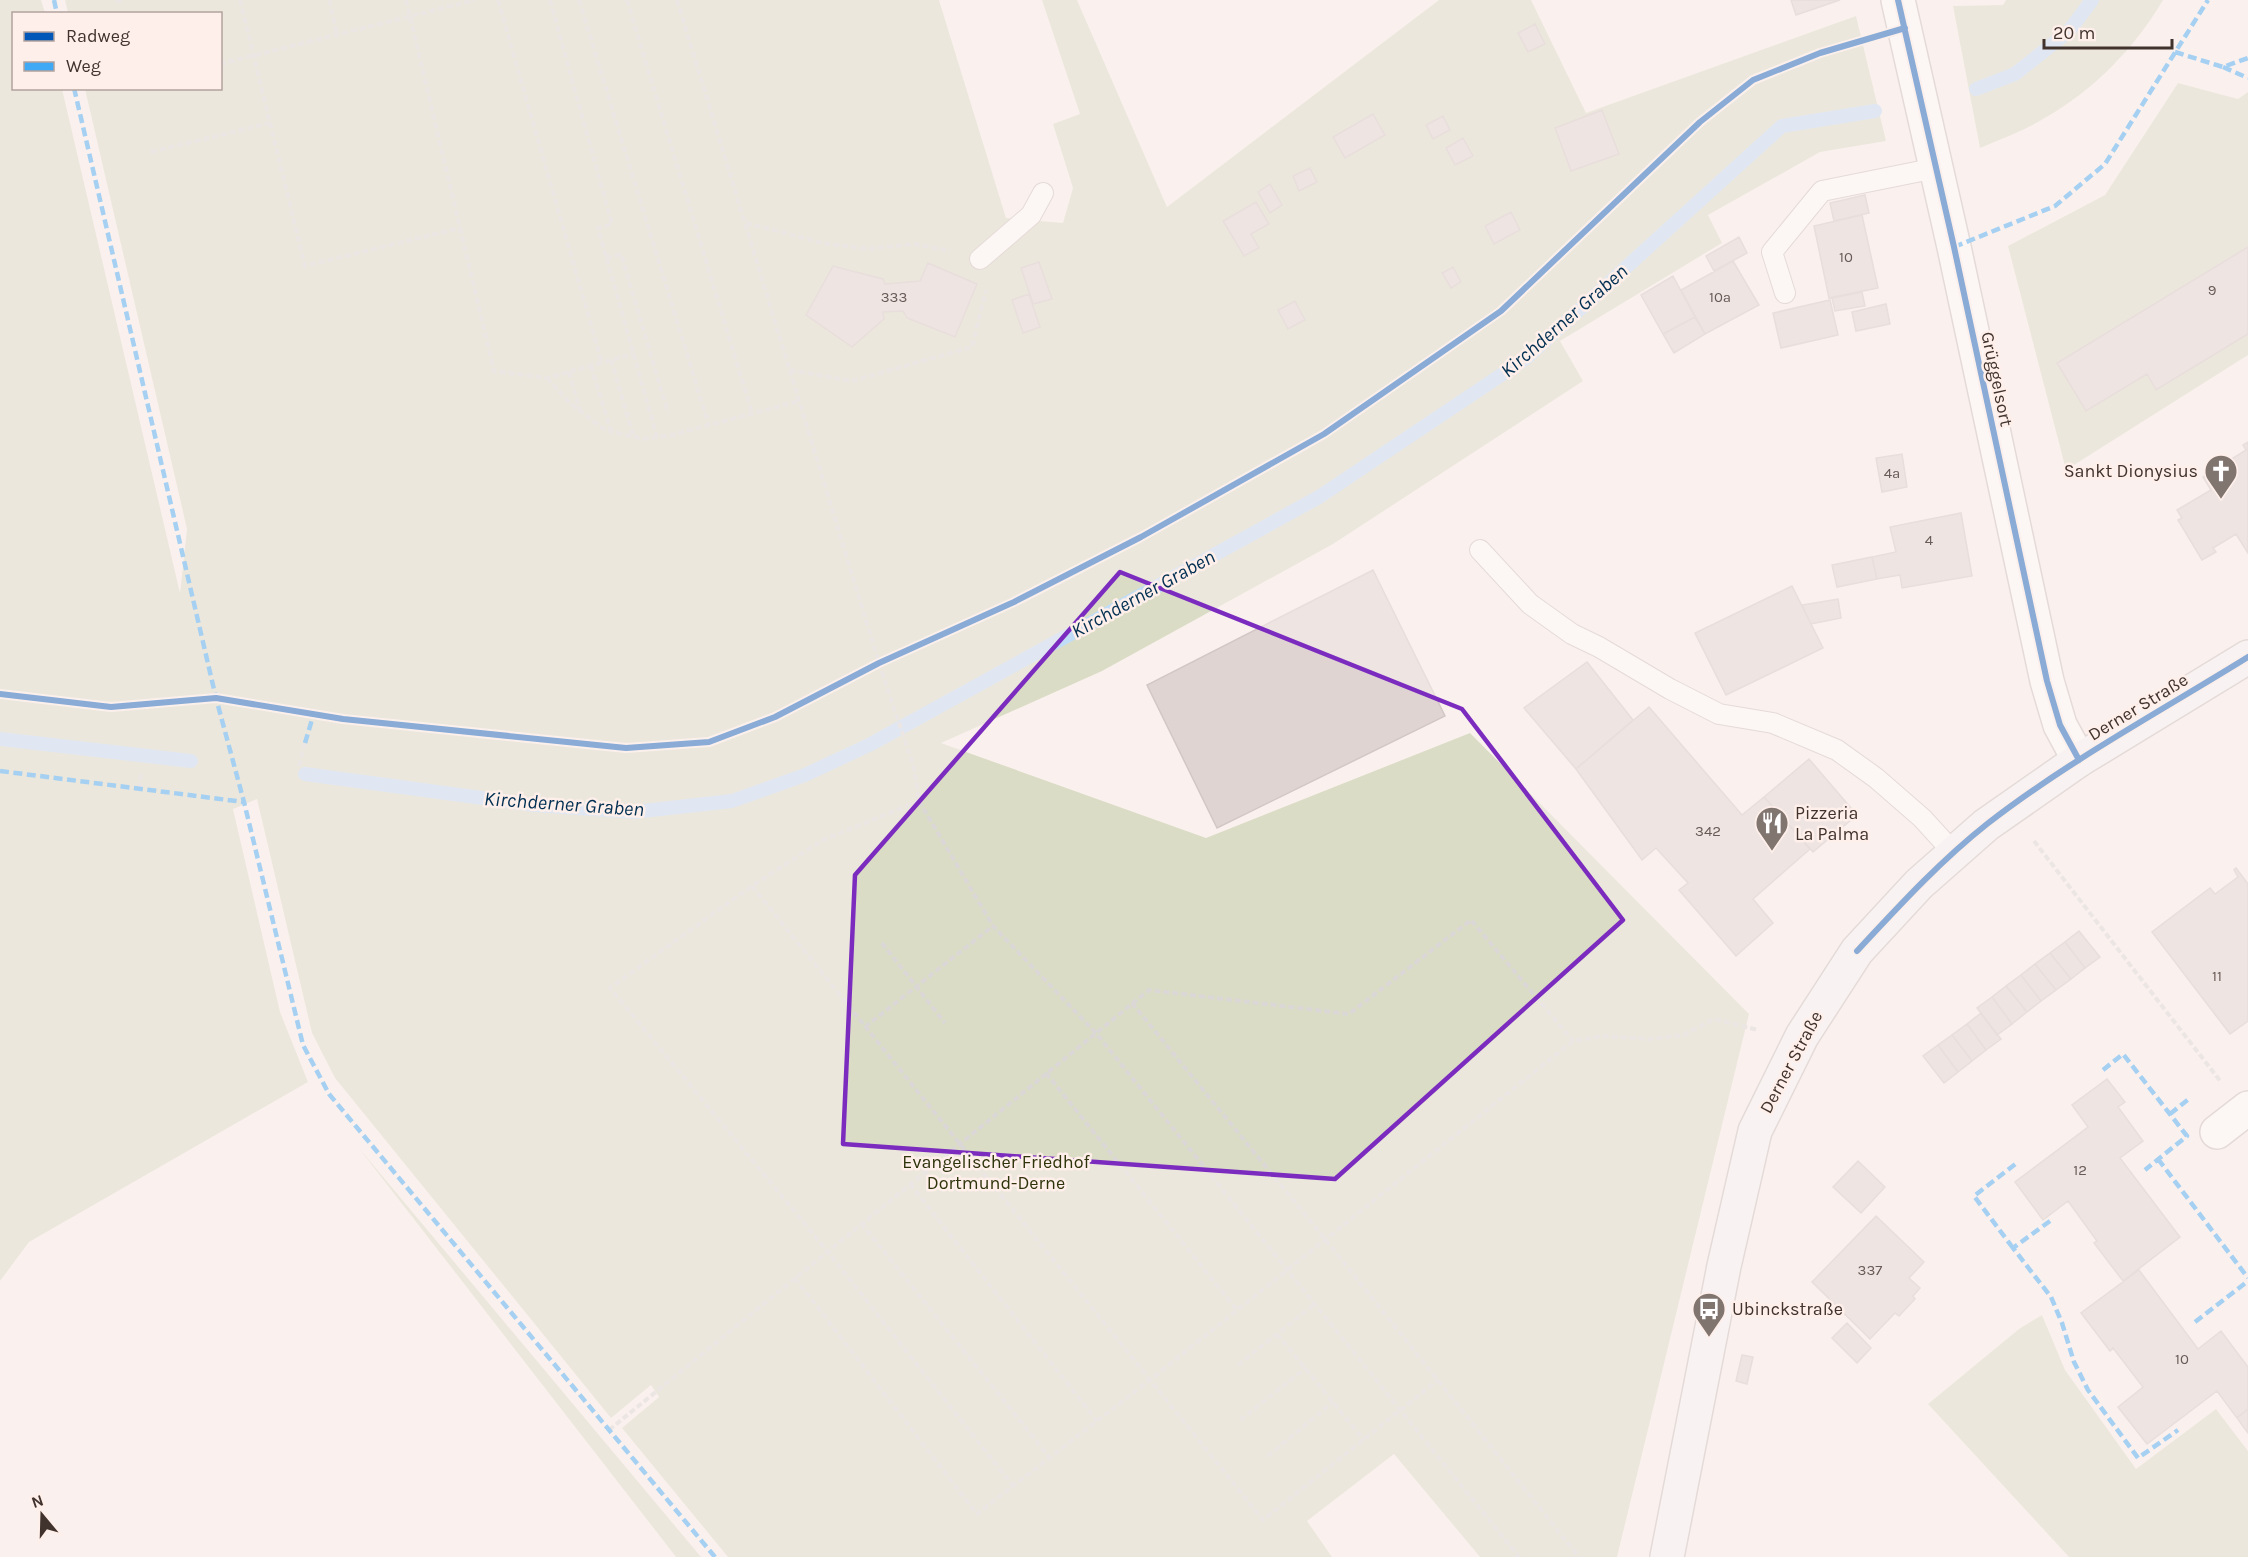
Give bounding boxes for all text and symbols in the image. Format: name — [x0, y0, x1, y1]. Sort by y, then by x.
legend — [12, 12, 222, 90]
scale bar — [2044, 12, 2172, 50]
text: 20 m — [2053, 22, 2095, 44]
text: Radweg — [66, 25, 130, 47]
text: Weg — [66, 55, 101, 77]
house number: 10 — [1839, 248, 1853, 266]
water label: Kirchderner Graben — [1496, 260, 1632, 382]
house number: 9 — [2208, 281, 2216, 299]
house number: 333 — [881, 288, 907, 306]
house number: 10a — [1709, 288, 1731, 306]
street label: Grüggelsort — [1976, 330, 2018, 429]
church icon: Sankt Dionysius — [2203, 453, 2239, 500]
place label: Sankt Dionysius — [2064, 460, 2198, 482]
house number: 4a — [1884, 464, 1900, 482]
house number: 4 — [1925, 531, 1934, 549]
water label: Kirchderner Graben — [1067, 545, 1219, 643]
street label: Derner Straße — [2084, 669, 2192, 745]
water label: Kirchderner Graben — [483, 787, 645, 821]
place label: Pizzeria La Palma — [1795, 802, 1869, 845]
restaurant icon: Pizzeria La Palma — [1754, 805, 1790, 852]
house number: 342 — [1695, 822, 1721, 840]
house number: 11 — [2212, 967, 2222, 985]
street label: Derner Straße — [1755, 1007, 1827, 1117]
park label: Evangelischer Friedhof Dortmund-Derne — [902, 1151, 1091, 1194]
house number: 12 — [2073, 1161, 2087, 1179]
house number: 337 — [1858, 1261, 1882, 1279]
bus stop icon: Ubinckstraße — [1691, 1291, 1727, 1338]
place label: Ubinckstraße — [1732, 1298, 1843, 1320]
house number: 10 — [2175, 1350, 2189, 1368]
north arrow — [12, 1485, 72, 1545]
text: N — [29, 1490, 46, 1512]

